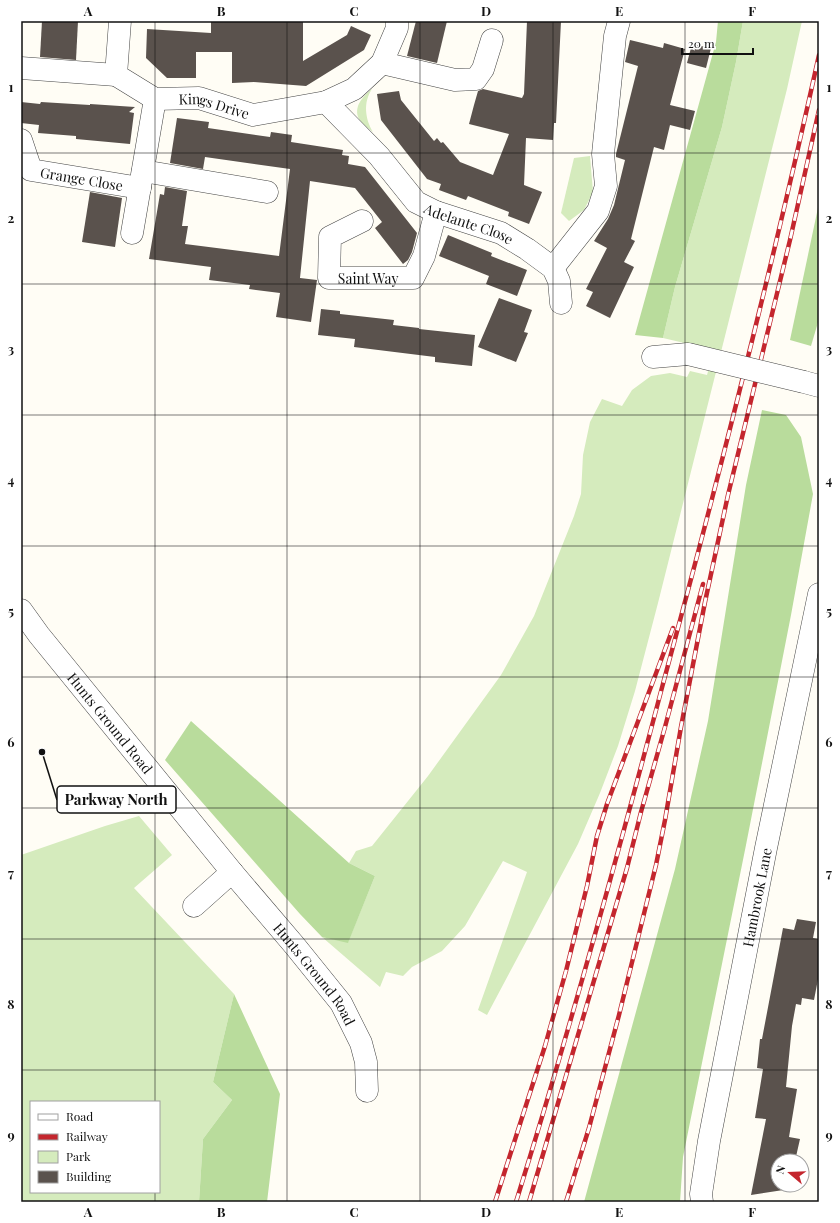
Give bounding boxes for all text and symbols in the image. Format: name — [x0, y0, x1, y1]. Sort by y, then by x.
text: A — [83, 2, 93, 19]
text: B — [217, 2, 226, 19]
text: C — [349, 2, 359, 19]
text: D — [481, 2, 491, 19]
text: E — [615, 2, 623, 19]
text: F — [748, 2, 756, 19]
scale bar — [682, 30, 753, 56]
text: 20 m — [688, 35, 715, 51]
text: 1 — [9, 78, 14, 95]
text: 1 — [827, 78, 832, 95]
street label: Kings Drive — [178, 88, 252, 123]
street label: Grange Close — [39, 162, 125, 195]
street label: Adelante Close — [420, 198, 517, 248]
text: 2 — [8, 209, 15, 226]
text: 2 — [826, 209, 833, 226]
street label: Saint Way — [338, 269, 399, 288]
text: 3 — [8, 340, 14, 357]
text: 3 — [826, 340, 832, 357]
text: 4 — [8, 471, 15, 488]
text: 4 — [826, 471, 833, 488]
text: 5 — [8, 602, 14, 619]
text: 5 — [826, 602, 832, 619]
street label: Hunts Ground Road — [64, 668, 157, 777]
text: 6 — [7, 733, 15, 750]
text: 6 — [825, 733, 833, 750]
callout: Parkway North — [57, 786, 176, 813]
text: Parkway North — [64, 789, 168, 809]
street label: Hambrook Lane — [737, 846, 775, 948]
text: 7 — [8, 864, 14, 881]
text: 7 — [826, 864, 832, 881]
street label: Hunts Ground Road — [269, 918, 360, 1028]
text: 8 — [7, 995, 15, 1012]
text: 8 — [825, 995, 833, 1012]
legend — [30, 1101, 160, 1193]
text: Road — [66, 1108, 93, 1124]
text: 9 — [7, 1126, 15, 1143]
text: 9 — [825, 1126, 833, 1143]
text: Railway — [66, 1128, 108, 1144]
text: Park — [66, 1148, 91, 1164]
north arrow — [770, 1153, 810, 1193]
text: N — [772, 1163, 788, 1176]
text: Building — [66, 1168, 112, 1184]
text: A — [83, 1203, 93, 1220]
text: B — [217, 1203, 226, 1220]
text: C — [349, 1203, 359, 1220]
text: D — [481, 1203, 491, 1220]
text: E — [615, 1203, 623, 1220]
text: F — [748, 1203, 756, 1220]

